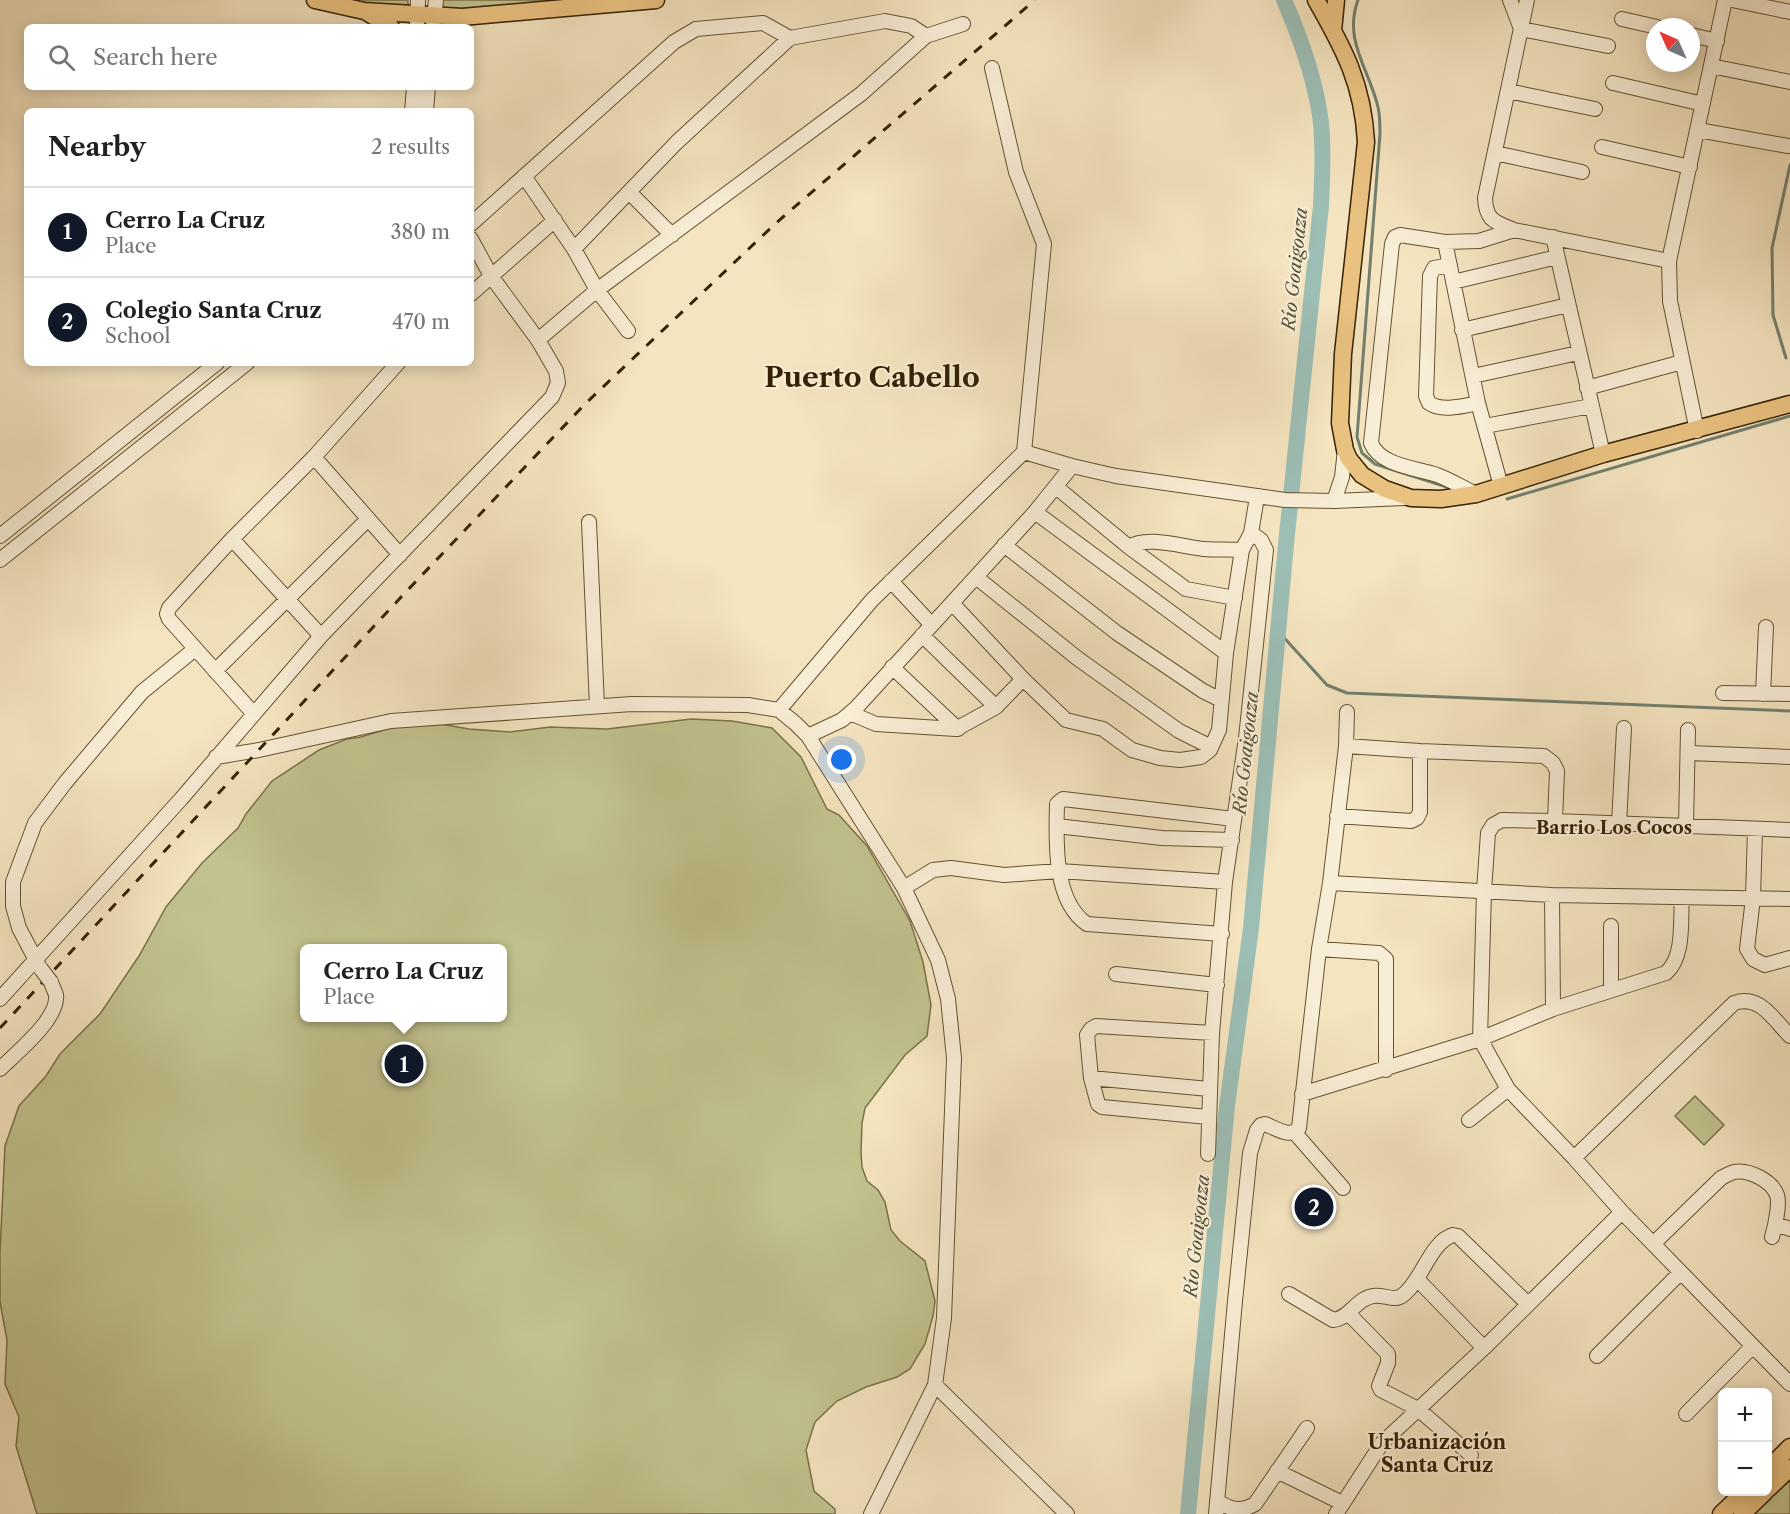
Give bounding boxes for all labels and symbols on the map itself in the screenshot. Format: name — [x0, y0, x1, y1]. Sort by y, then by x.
north arrow — [1646, 18, 1700, 72]
water label: Río Goaigoaza — [1277, 206, 1312, 333]
district label: Puerto Cabello — [764, 360, 980, 394]
water label: Río Goaigoaza — [1228, 690, 1263, 817]
your location — [827, 745, 856, 774]
district label: Barrio Los Cocos — [1536, 817, 1692, 839]
pin: 1 — [384, 1042, 424, 1086]
water label: Río Goaigoaza — [1179, 1173, 1214, 1300]
pin: 2 — [1294, 1184, 1334, 1230]
district label: Urbanización Santa Cruz — [1368, 1430, 1506, 1477]

